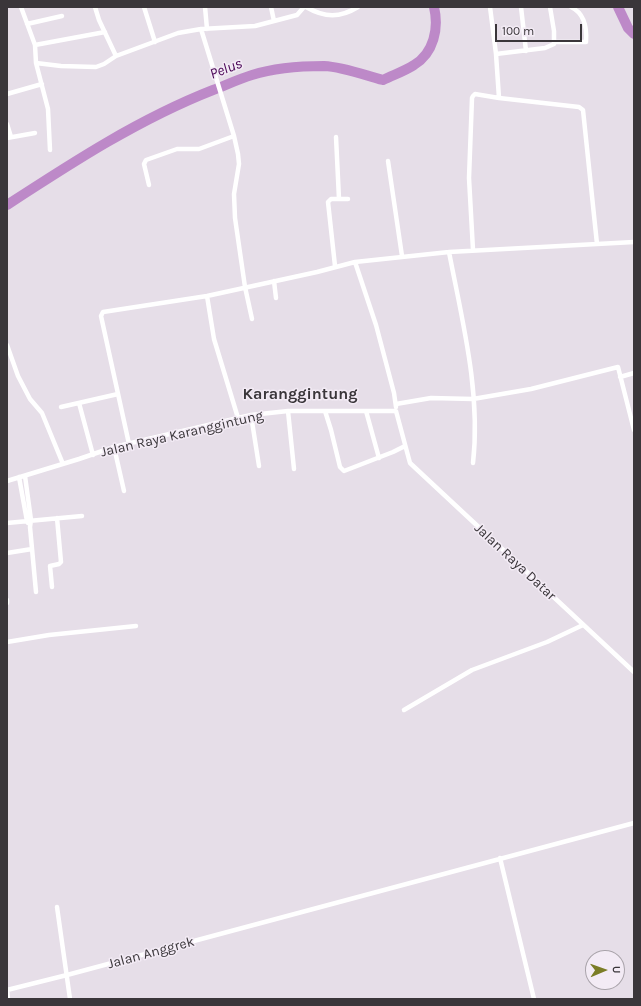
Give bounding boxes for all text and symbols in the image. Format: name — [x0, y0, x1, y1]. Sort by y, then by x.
scale bar — [497, 16, 584, 42]
text: 100 m — [502, 24, 534, 38]
water label: Pelus — [207, 55, 245, 83]
district label: Karanggintung — [243, 384, 357, 404]
street label: Jalan Raya Karanggintung — [99, 407, 265, 461]
street label: Jalan Raya Datar — [471, 520, 559, 604]
street label: Jalan Anggrek — [106, 933, 196, 973]
north arrow — [585, 950, 625, 990]
text: U — [610, 966, 623, 974]

